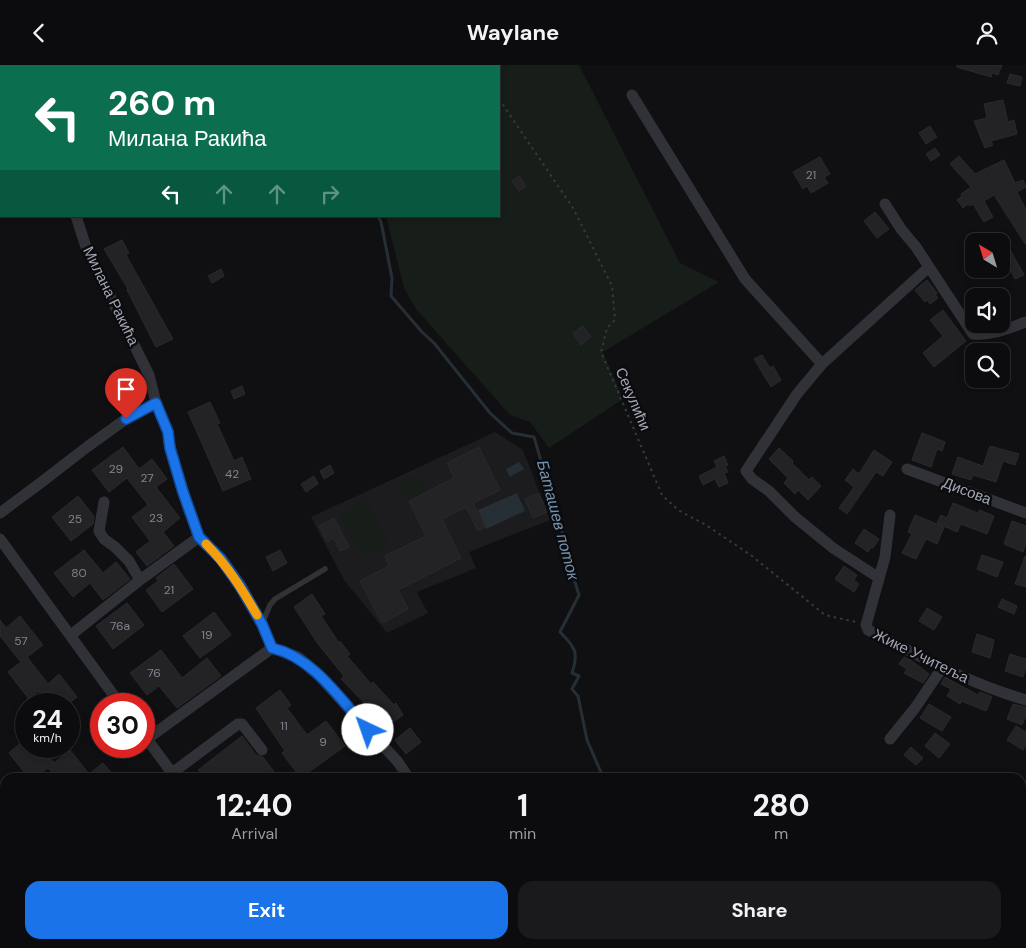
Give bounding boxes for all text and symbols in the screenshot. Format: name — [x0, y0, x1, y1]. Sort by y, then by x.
text: Waylane — [467, 18, 559, 47]
icon: back — [25, 19, 53, 47]
icon: person — [973, 19, 1001, 47]
text: 260 m — [108, 80, 216, 126]
icon: left — [25, 85, 90, 150]
text: Милана Ракића — [108, 124, 267, 153]
house number: 21 — [806, 167, 816, 183]
icon: left — [157, 180, 185, 208]
icon: ahead — [210, 180, 238, 208]
icon: ahead — [263, 180, 291, 208]
icon: right — [316, 180, 344, 208]
north arrow — [965, 233, 1010, 277]
map controls — [965, 233, 1010, 388]
street label: Милана Ракића — [78, 243, 144, 350]
button: sound — [965, 288, 1010, 333]
button: search — [965, 343, 1010, 388]
street label: Секулићи — [611, 364, 655, 434]
pin — [105, 368, 147, 419]
icon: arrive — [112, 375, 140, 403]
water label: Баташев поток — [532, 458, 585, 584]
house number: 29 — [109, 461, 123, 477]
house number: 42 — [225, 466, 239, 482]
house number: 27 — [140, 470, 154, 486]
street label: Дисова — [940, 473, 995, 510]
house number: 23 — [149, 510, 163, 526]
house number: 25 — [68, 511, 82, 527]
house number: 80 — [71, 565, 87, 581]
house number: 21 — [164, 582, 174, 598]
house number: 76a — [110, 618, 130, 634]
street label: Жике Учитеља — [870, 624, 973, 688]
house number: 19 — [201, 627, 213, 643]
house number: 57 — [14, 633, 28, 649]
house number: 76 — [147, 665, 161, 681]
speed limit sign: 30 — [90, 693, 155, 758]
text: 24 — [32, 703, 63, 736]
position arrow — [341, 703, 393, 755]
house number: 11 — [280, 718, 288, 734]
text: km/h — [33, 730, 62, 746]
house number: 9 — [319, 734, 327, 750]
text: 12:40 — [216, 786, 293, 825]
text: 1 — [517, 786, 528, 825]
text: 280 — [753, 786, 810, 825]
text: Arrival — [231, 823, 278, 844]
text: min — [509, 823, 536, 844]
text: m — [774, 823, 788, 844]
button: Exit — [25, 881, 508, 939]
button: Share — [518, 881, 1001, 939]

